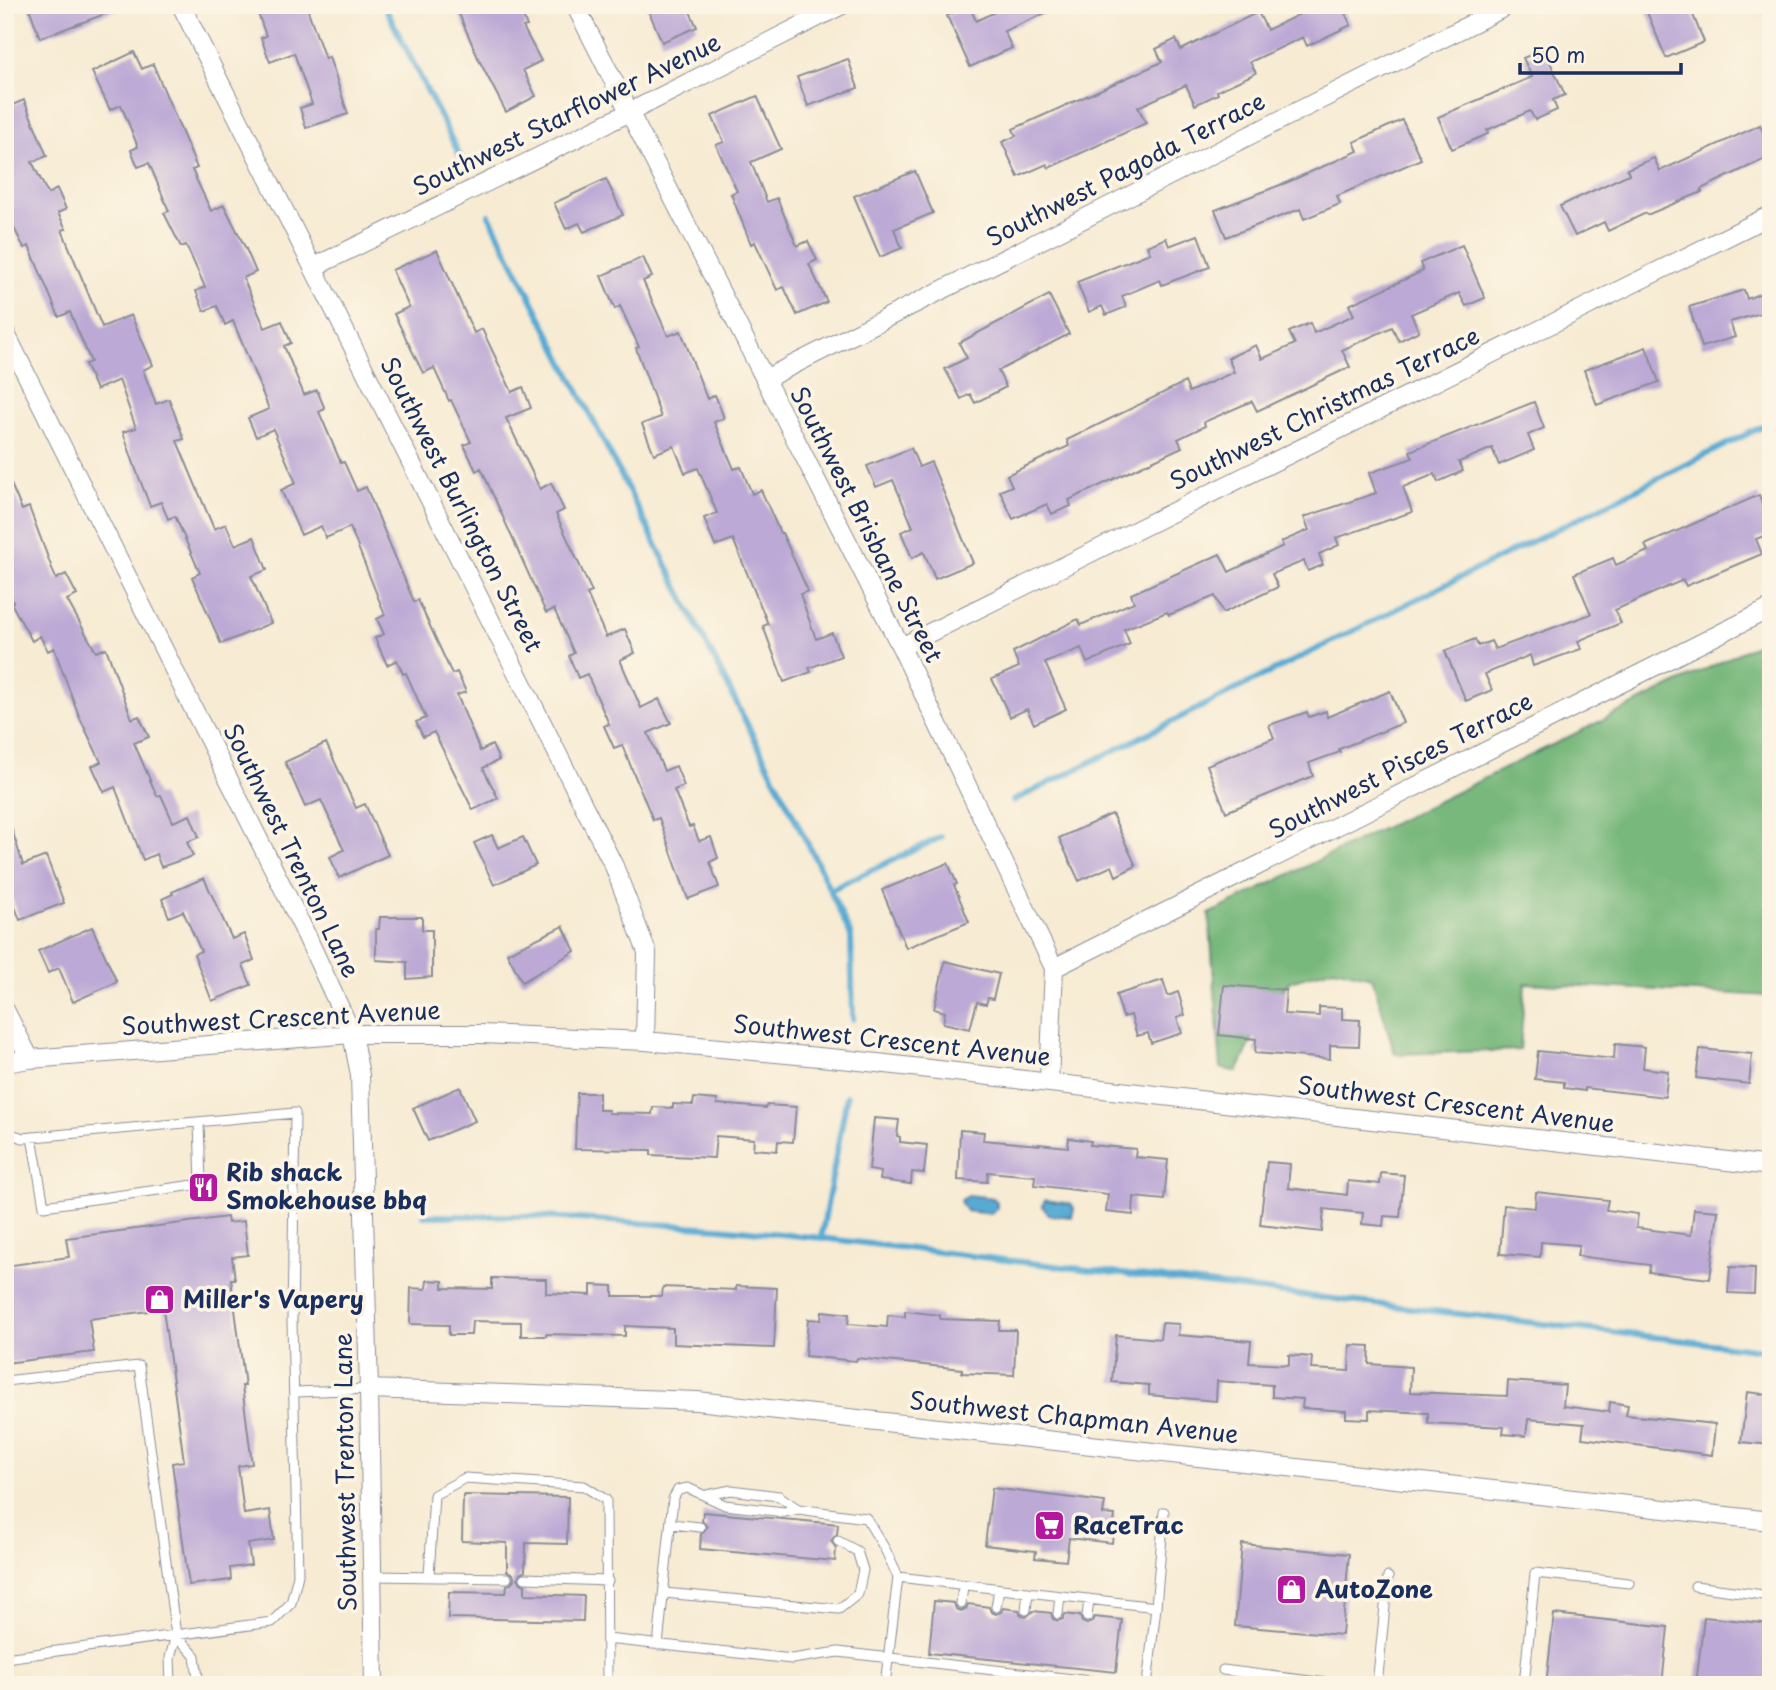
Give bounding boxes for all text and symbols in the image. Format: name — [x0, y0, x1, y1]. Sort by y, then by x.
street label: Southwest Starflower Avenue — [406, 23, 726, 204]
scale bar — [1520, 32, 1682, 76]
text: 50 m — [1531, 38, 1585, 70]
street label: Southwest Pagoda Terrace — [979, 82, 1271, 254]
street label: Southwest Christmas Terrace — [1163, 316, 1485, 498]
street label: Southwest Burlington Street — [373, 350, 553, 658]
street label: Southwest Brisbane Street — [782, 380, 953, 669]
street label: Southwest Pisces Terrace — [1262, 682, 1538, 847]
street label: Southwest Trenton Lane — [215, 717, 370, 983]
street label: Southwest Crescent Avenue — [121, 991, 441, 1043]
street label: Southwest Crescent Avenue — [732, 1004, 1053, 1074]
street label: Southwest Crescent Avenue — [1296, 1066, 1617, 1140]
place label: Rib shack Smokehouse bbq — [226, 1153, 427, 1217]
restaurant icon: Rib shack Smokehouse bbq — [186, 1170, 220, 1204]
place label: Miller's Vapery — [183, 1280, 364, 1316]
shop icon: Miller's Vapery — [143, 1283, 177, 1317]
street label: Southwest Trenton Lane — [324, 1332, 364, 1612]
street label: Southwest Chapman Avenue — [908, 1381, 1240, 1451]
place label: RaceTrac — [1073, 1506, 1184, 1542]
supermarket icon: RaceTrac — [1033, 1509, 1067, 1543]
place label: AutoZone — [1315, 1570, 1433, 1606]
shop icon: AutoZone — [1275, 1573, 1309, 1607]

